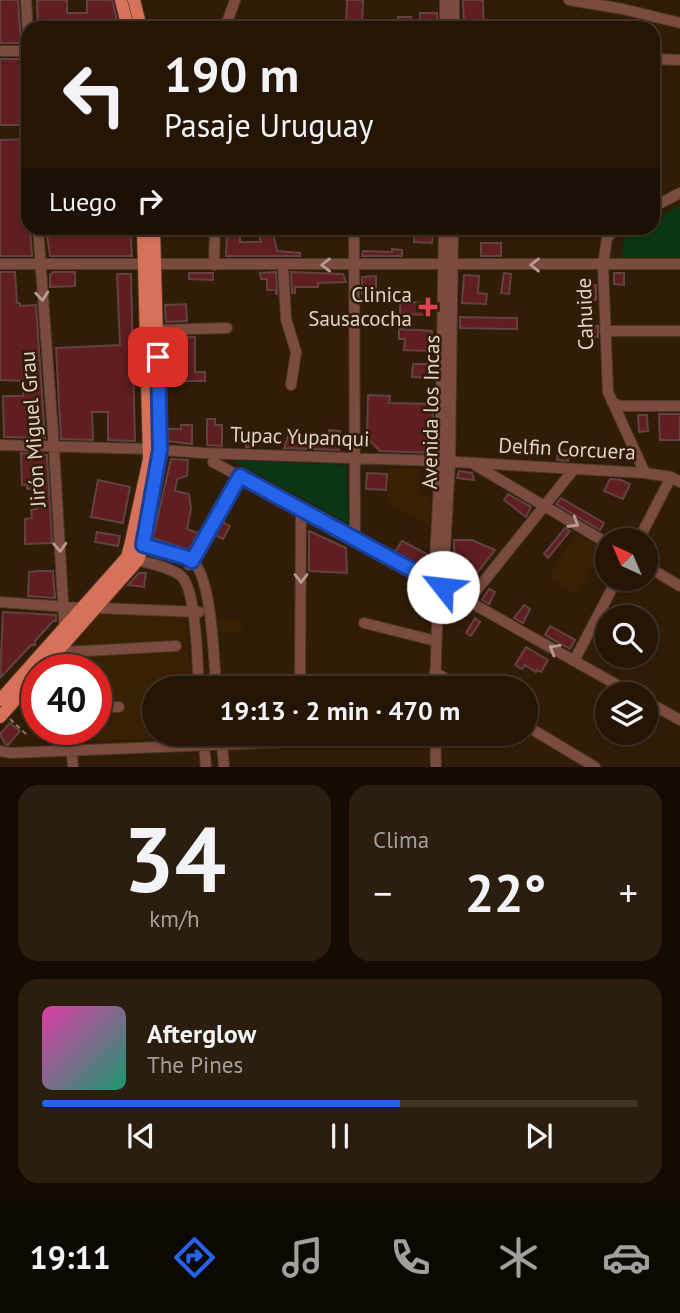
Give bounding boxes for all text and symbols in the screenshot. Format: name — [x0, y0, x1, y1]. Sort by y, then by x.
text: 190 m — [164, 42, 299, 106]
icon: left — [49, 49, 140, 140]
text: Pasaje Uruguay — [164, 104, 374, 146]
icon: right — [131, 182, 169, 220]
text: Luego — [49, 185, 117, 218]
one-way arrow — [321, 257, 331, 273]
one-way arrow — [529, 257, 540, 273]
street label: Cahuide — [570, 277, 599, 351]
place label: Clinica Sausacocha — [308, 281, 412, 332]
one-way arrow — [34, 290, 49, 301]
marker: Clinica Sausacocha — [418, 297, 438, 317]
pin — [128, 327, 188, 387]
street label: Avenida los Incas — [416, 334, 445, 490]
icon: arrive — [139, 338, 177, 376]
street label: Jirón Miguel Grau — [14, 350, 51, 509]
street label: Tupac Yupanqui — [230, 421, 370, 452]
street label: Delfin Corcuera — [498, 431, 636, 466]
one-way arrow — [566, 515, 579, 528]
north arrow — [595, 528, 658, 592]
map controls — [595, 528, 658, 745]
one-way arrow — [52, 542, 67, 553]
position arrow — [406, 550, 480, 624]
one-way arrow — [293, 573, 309, 584]
button: search — [595, 605, 658, 668]
one-way arrow — [548, 644, 561, 657]
speed limit sign: 40 — [21, 654, 112, 745]
button: layers — [595, 682, 658, 745]
text: 19:13 · 2 min · 470 m — [220, 694, 460, 727]
text: 34 — [123, 799, 226, 917]
text: Clima — [373, 825, 429, 854]
text: 22° — [465, 859, 546, 926]
text: − — [373, 868, 392, 917]
text: + — [619, 868, 638, 917]
text: km/h — [149, 904, 200, 933]
text: Afterglow — [147, 1017, 256, 1050]
text: The Pines — [147, 1050, 243, 1079]
icon: previous — [122, 1117, 160, 1155]
icon: pause — [321, 1117, 359, 1155]
icon: next — [520, 1117, 558, 1155]
icon: directions — [170, 1233, 219, 1282]
icon: music — [278, 1233, 327, 1282]
icon: phone — [386, 1233, 435, 1282]
icon: climate — [494, 1233, 543, 1282]
icon: car — [602, 1233, 651, 1282]
text: 19:11 — [29, 1236, 111, 1278]

